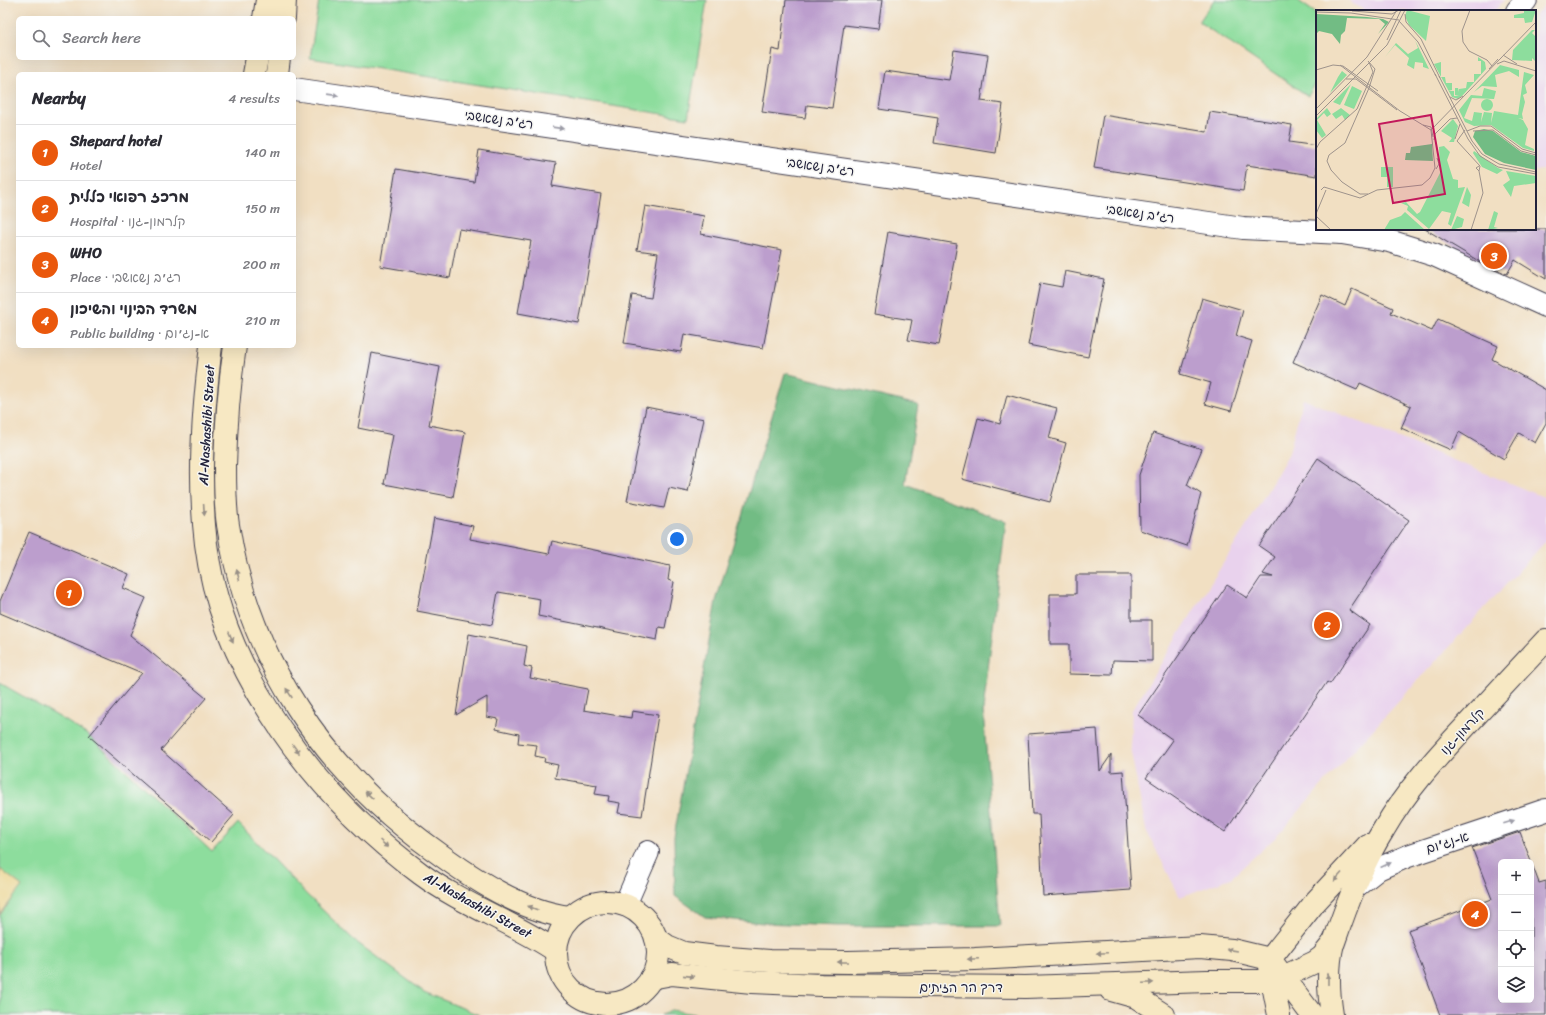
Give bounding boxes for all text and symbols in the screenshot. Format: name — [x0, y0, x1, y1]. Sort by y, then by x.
inset map — [1316, 10, 1536, 230]
search box — [16, 16, 296, 60]
text: Search here — [62, 25, 141, 51]
icon: search — [30, 27, 52, 49]
text: Nearby — [32, 83, 86, 113]
text: 4 results — [228, 87, 280, 110]
one-way arrow — [327, 92, 339, 98]
street label: רג'ב נשאשבי — [463, 103, 535, 136]
one-way arrow — [552, 125, 564, 131]
text: Shepard hotel — [70, 128, 162, 154]
text: 1 — [42, 141, 48, 164]
text: 140 m — [245, 141, 280, 164]
street label: רג'ב נשאשבי — [784, 150, 856, 183]
text: Hotel — [70, 154, 102, 177]
text: מרכז רפואי כללית — [70, 184, 189, 210]
text: 2 — [41, 197, 49, 220]
text: 150 m — [245, 197, 280, 220]
street label: רג'ב נשאשבי — [1104, 197, 1176, 230]
text: Hospital · קלרמון-גנו — [70, 210, 185, 233]
text: WHO — [70, 240, 102, 266]
pin: 3 — [1481, 241, 1507, 271]
text: 3 — [41, 253, 49, 276]
text: 200 m — [243, 253, 280, 276]
text: Place · רג'ב נשאשבי — [70, 266, 181, 289]
text: משרד הבינוי והשיכון — [70, 296, 197, 322]
text: 4 — [41, 309, 49, 332]
text: 210 m — [245, 309, 280, 332]
text: Public building · א-נג'ום — [70, 322, 209, 345]
street label: Al-Nashashibi Street — [192, 363, 221, 487]
one-way arrow — [200, 504, 207, 516]
your location — [667, 529, 687, 549]
one-way arrow — [234, 568, 240, 581]
pin: 1 — [56, 578, 82, 608]
pin: 2 — [1314, 610, 1340, 640]
one-way arrow — [227, 631, 234, 643]
one-way arrow — [285, 688, 292, 699]
street label: קלרמון-גנו — [1434, 702, 1490, 760]
one-way arrow — [292, 743, 300, 754]
one-way arrow — [364, 790, 374, 800]
one-way arrow — [1503, 819, 1515, 825]
street label: א-נג'ום — [1423, 825, 1472, 860]
one-way arrow — [378, 840, 389, 849]
map controls — [1498, 859, 1534, 1003]
button: + — [1498, 859, 1534, 895]
one-way arrow — [1381, 862, 1392, 868]
street label: Al-Nashashibi Street — [418, 866, 537, 945]
one-way arrow — [1333, 872, 1342, 882]
button: − — [1498, 895, 1534, 931]
pin: 4 — [1462, 899, 1488, 929]
one-way arrow — [526, 904, 538, 910]
button: locate — [1498, 931, 1534, 967]
one-way arrow — [1226, 947, 1238, 953]
one-way arrow — [1096, 949, 1108, 956]
one-way arrow — [966, 956, 979, 962]
one-way arrow — [836, 959, 849, 965]
button: layers — [1498, 967, 1534, 1003]
one-way arrow — [683, 972, 695, 979]
one-way arrow — [1325, 972, 1331, 985]
street label: דרך הר הזיתים — [919, 976, 1003, 999]
one-way arrow — [1142, 980, 1155, 986]

